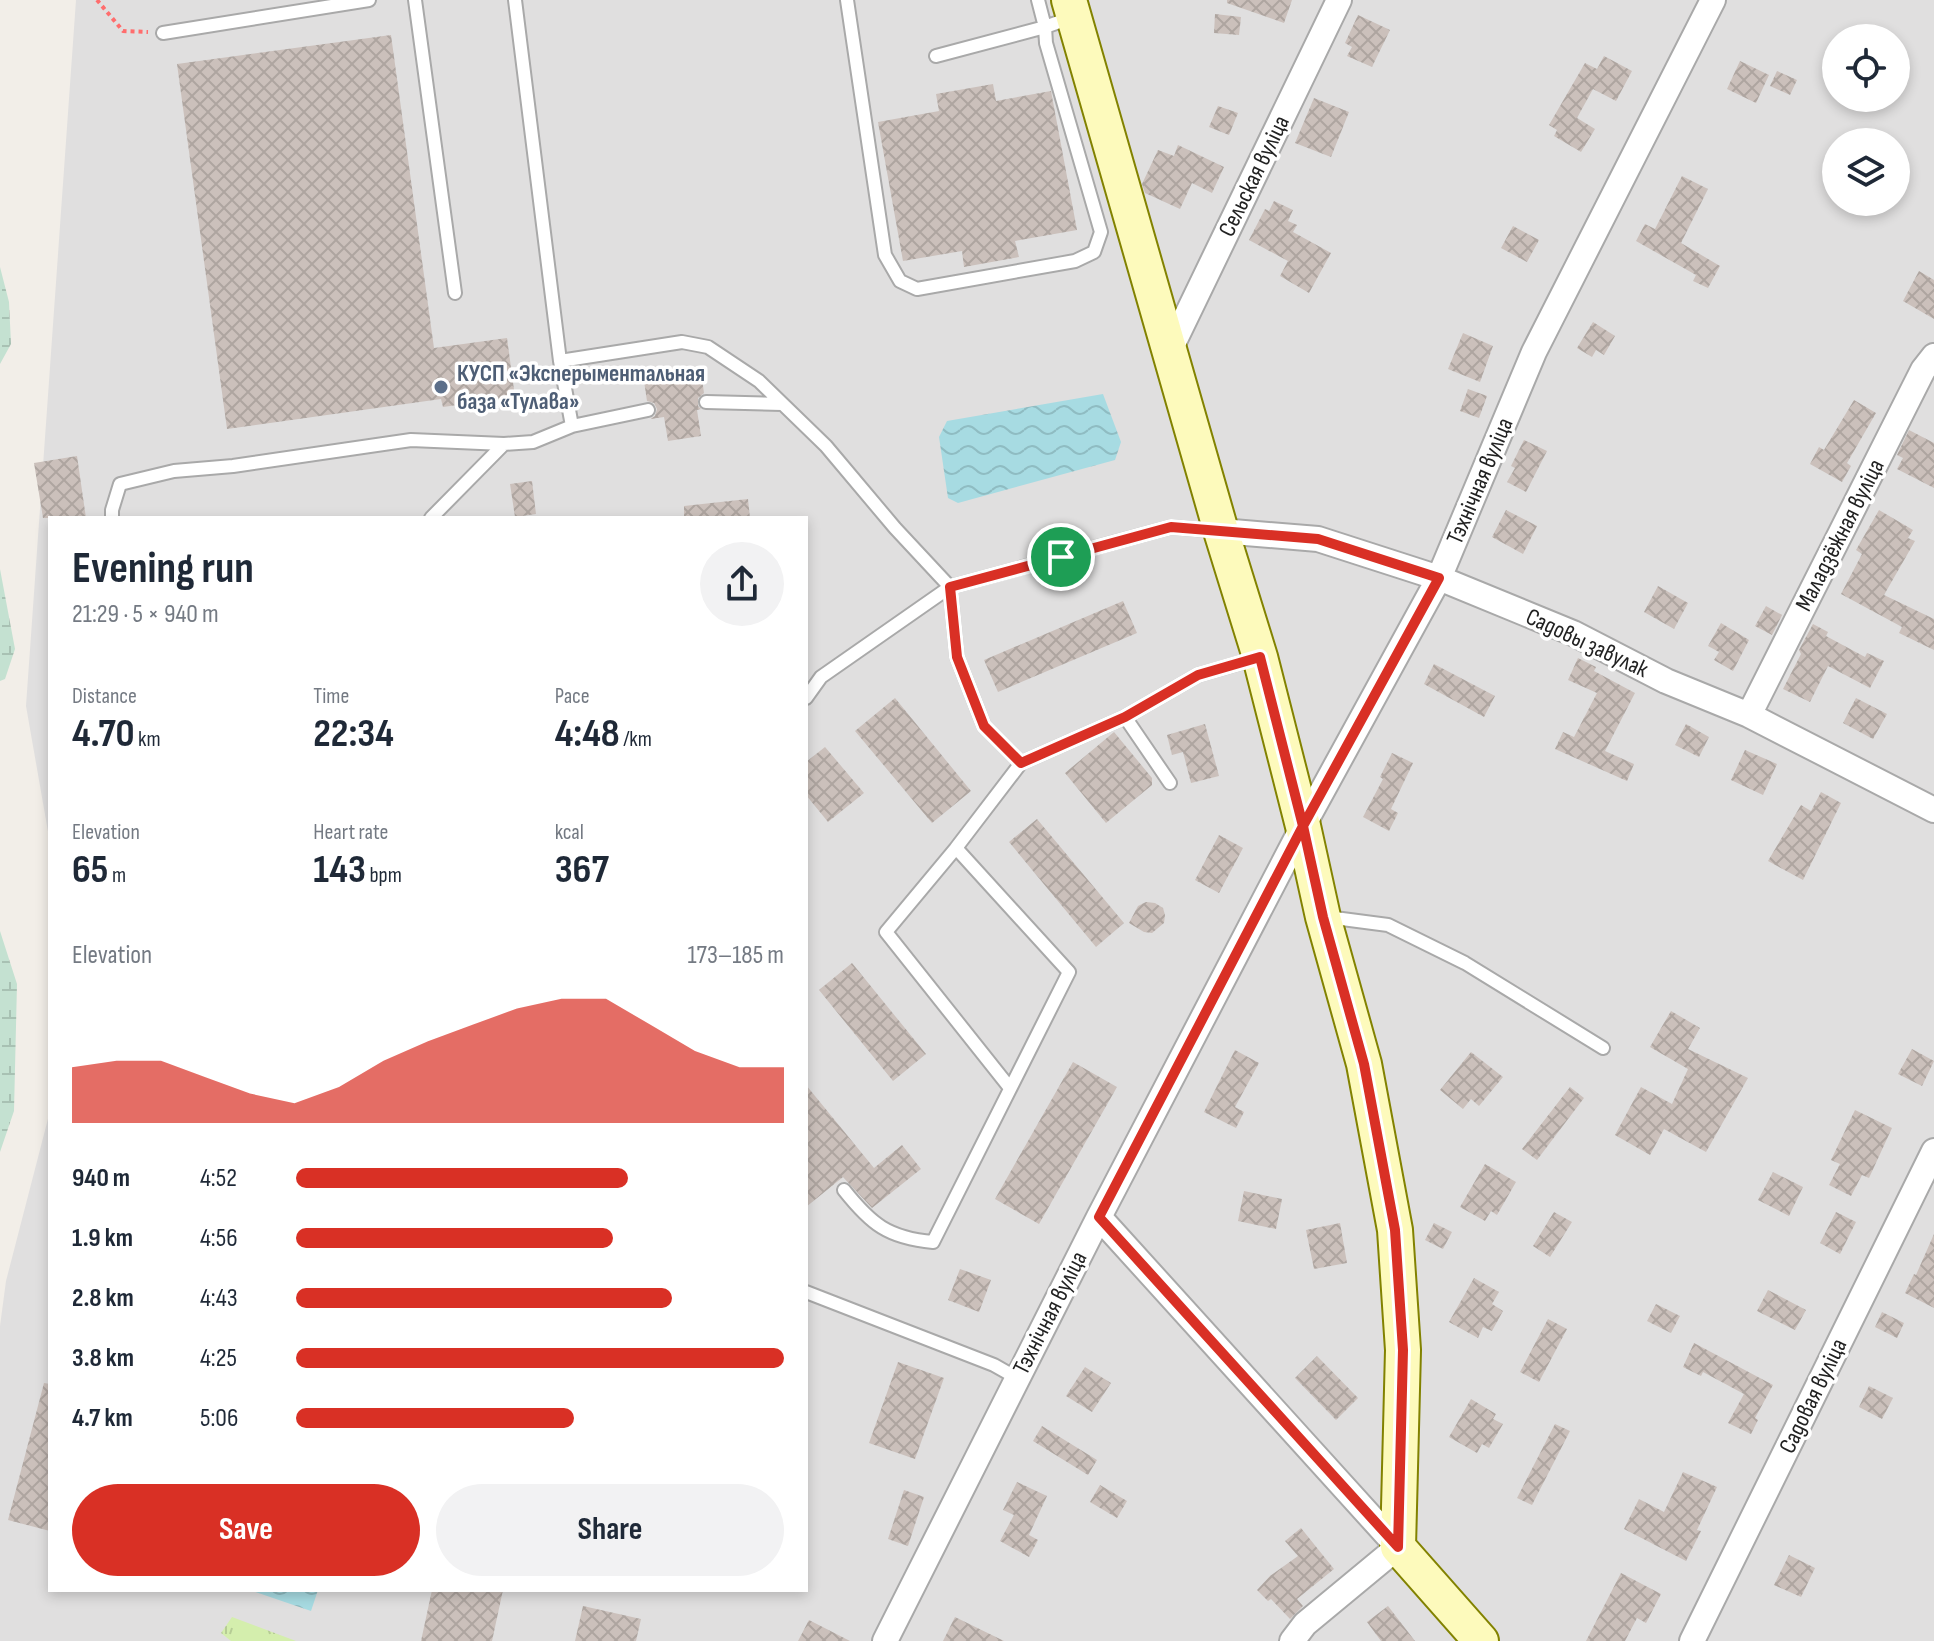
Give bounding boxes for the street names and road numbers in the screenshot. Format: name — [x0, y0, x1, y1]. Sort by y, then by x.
street label: Сельская вуліца — [1212, 111, 1296, 241]
street label: Тэхнічная вуліца — [1440, 413, 1520, 549]
street label: Маладзёжная вуліца — [1789, 454, 1891, 616]
street label: Садовы завулак — [1521, 602, 1654, 684]
street label: Тэхнічная вуліца — [1007, 1246, 1093, 1380]
street label: Садовая вуліца — [1773, 1334, 1853, 1458]

